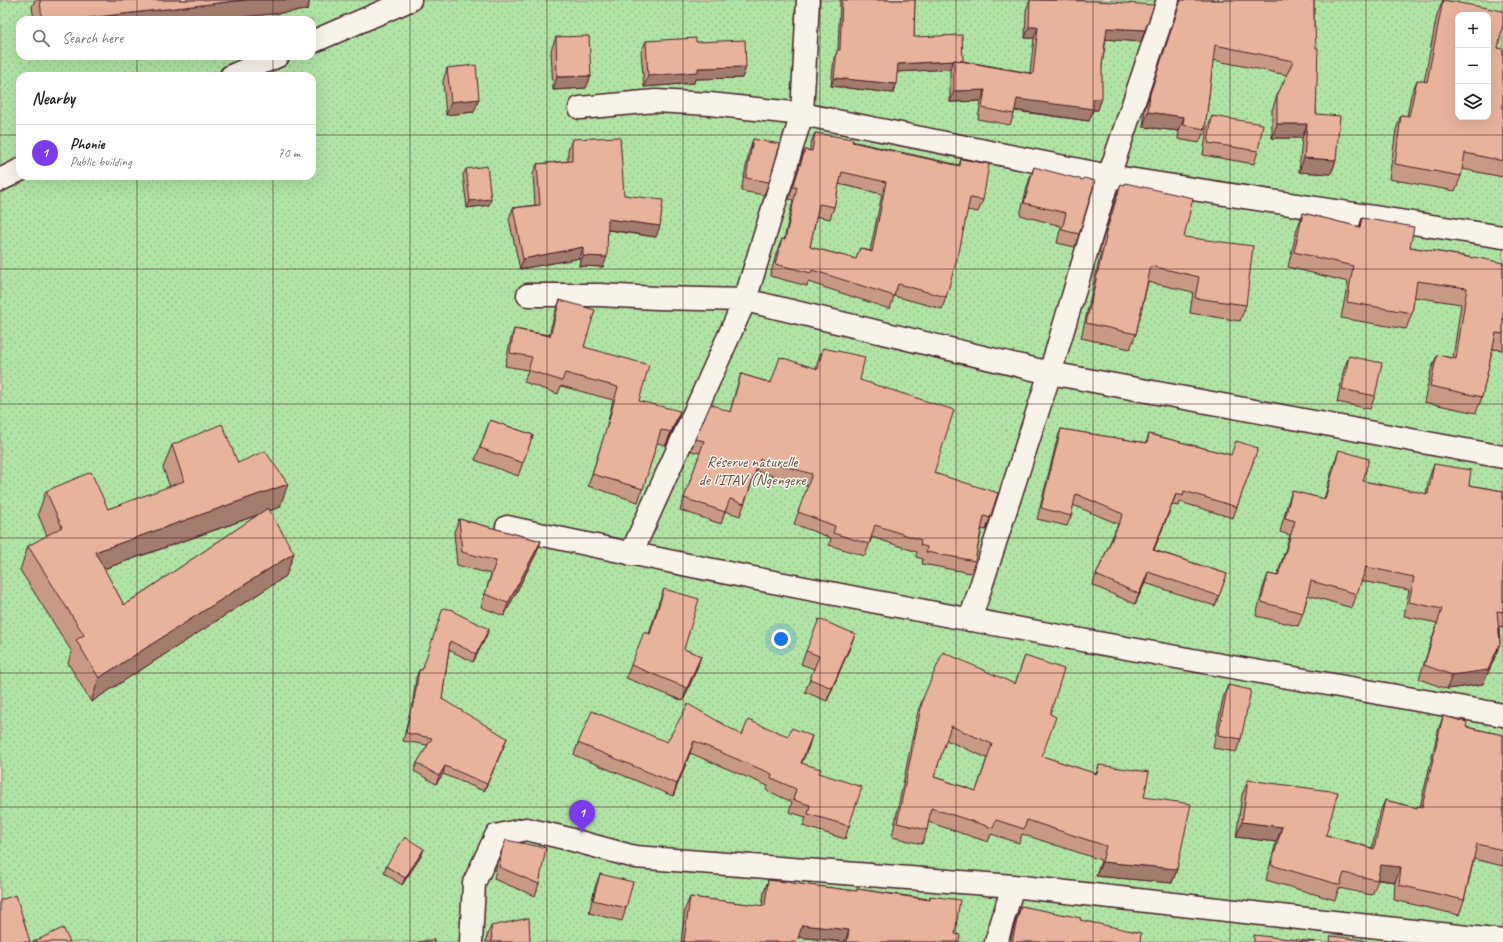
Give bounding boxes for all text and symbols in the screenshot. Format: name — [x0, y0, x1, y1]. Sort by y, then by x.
map controls — [1455, 12, 1491, 120]
button: + — [1455, 12, 1491, 48]
search box — [16, 16, 316, 60]
icon: search — [30, 27, 52, 49]
text: Search here — [62, 29, 123, 48]
button: − — [1455, 48, 1491, 84]
button: layers — [1455, 84, 1491, 120]
text: Nearby — [32, 88, 75, 109]
text: Phonie — [70, 135, 105, 154]
text: 1 — [42, 145, 48, 161]
text: 70 m — [278, 145, 300, 161]
text: Public building — [70, 154, 132, 170]
park label: Réserve naturelle de l'ITAV (Ngengere — [698, 452, 807, 490]
your location — [771, 629, 791, 649]
pin: 1 — [569, 800, 595, 833]

